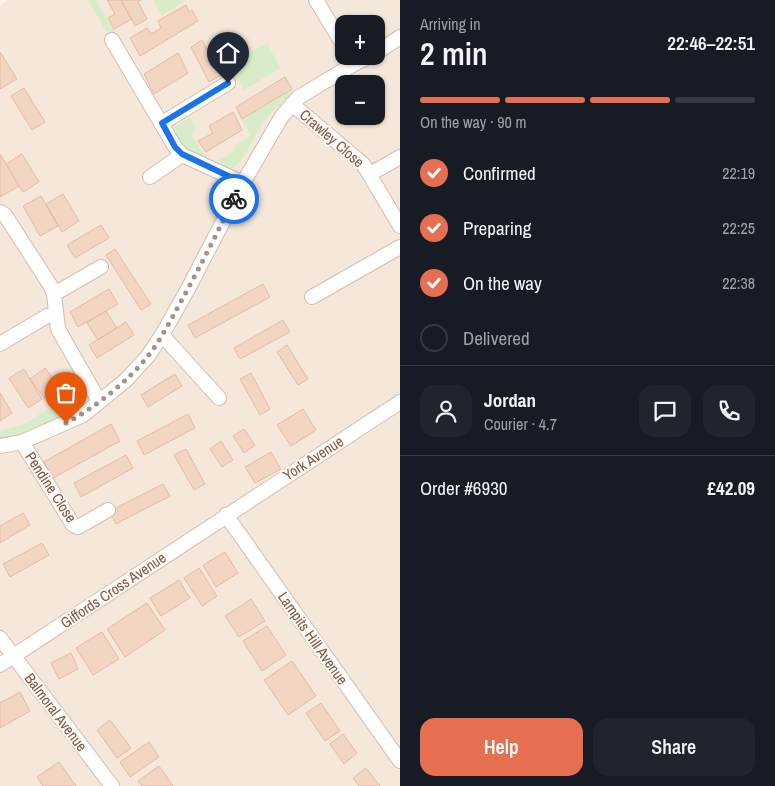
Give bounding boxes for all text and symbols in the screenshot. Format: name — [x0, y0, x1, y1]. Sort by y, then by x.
text: Arriving in — [420, 13, 481, 35]
map controls — [335, 15, 385, 125]
button: + — [335, 15, 385, 65]
text: 22:46–22:51 — [667, 30, 755, 56]
pin — [207, 32, 249, 83]
text: 2 min — [420, 32, 488, 75]
icon: home — [214, 39, 242, 67]
button: − — [335, 75, 385, 125]
street label: Crawley Close — [295, 104, 369, 172]
text: On the way · 90 m — [420, 111, 526, 133]
icon: check — [420, 159, 448, 187]
text: Confirmed — [463, 160, 536, 186]
text: 22:19 — [722, 162, 755, 184]
courier — [209, 174, 259, 224]
icon: bike — [220, 185, 248, 213]
icon: check — [420, 214, 448, 242]
text: Preparing — [463, 215, 531, 241]
text: 22:25 — [722, 217, 755, 239]
icon: check — [420, 269, 448, 297]
text: On the way — [463, 270, 542, 296]
text: 22:38 — [722, 272, 755, 294]
text: Delivered — [463, 325, 530, 351]
pin — [45, 372, 87, 423]
icon: bag — [52, 379, 80, 407]
button: person — [420, 385, 472, 437]
button: chat — [639, 385, 691, 437]
button: phone — [703, 385, 755, 437]
text: Jordan — [484, 387, 536, 413]
text: Courier · 4.7 — [484, 413, 557, 435]
street label: York Avenue — [279, 430, 348, 485]
street label: Pendine Close — [20, 447, 82, 527]
text: Order #6930 — [420, 475, 507, 501]
text: £42.09 — [707, 475, 755, 501]
street label: Giffords Cross Avenue — [56, 547, 170, 633]
street label: Lampits Hill Avenue — [273, 587, 353, 689]
street label: Balmoral Avenue — [20, 669, 92, 755]
button: Help — [420, 718, 583, 776]
button: Share — [593, 718, 755, 776]

